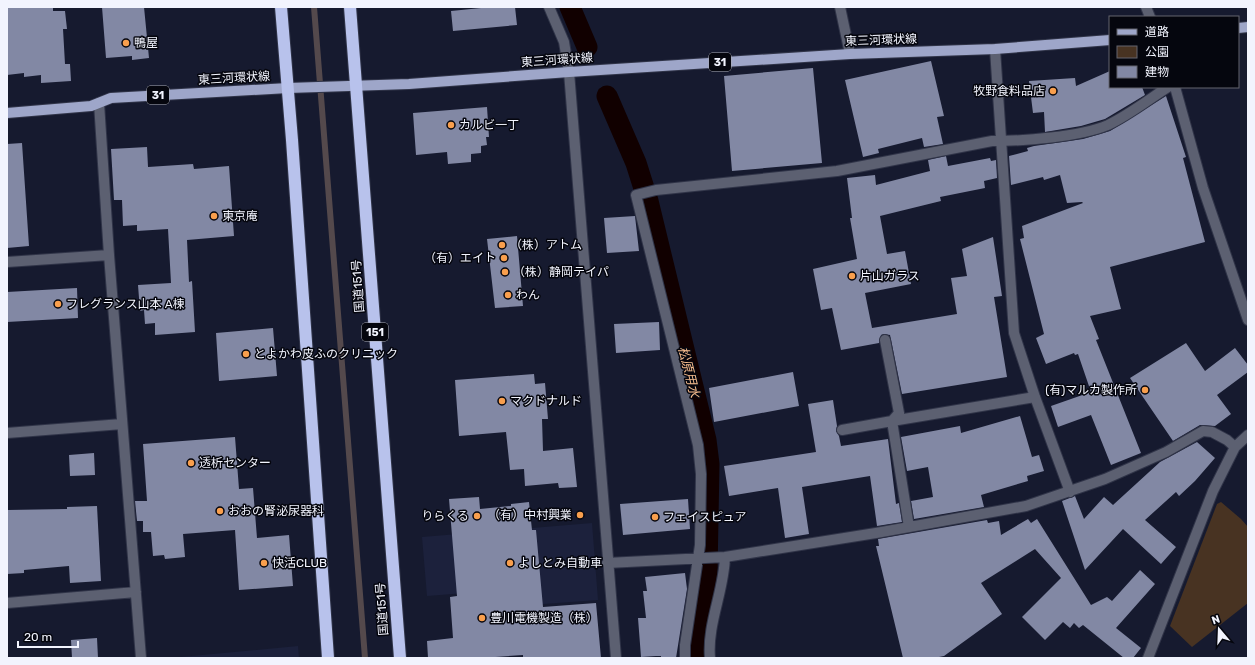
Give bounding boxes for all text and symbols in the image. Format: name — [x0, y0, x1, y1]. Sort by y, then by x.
legend — [1109, 16, 1239, 88]
text: 道路 — [1145, 25, 1169, 39]
street label: 東三河環状線 — [845, 32, 917, 48]
place label: 鴨屋 — [134, 36, 158, 50]
marker: 鴨屋 — [121, 38, 131, 48]
text: 公園 — [1145, 45, 1169, 59]
street label: 東三河環状線 — [521, 51, 593, 69]
road number: 31 — [709, 53, 731, 71]
text: 建物 — [1145, 65, 1169, 79]
street label: 東三河環状線 — [198, 69, 270, 87]
place label: 牧野食料品店 — [973, 84, 1045, 98]
road number: 31 — [147, 86, 169, 104]
marker: 牧野食料品店 — [1048, 86, 1058, 96]
place label: カルビ一丁 — [459, 118, 519, 132]
marker: カルビ一丁 — [446, 120, 456, 130]
place label: 東京庵 — [222, 209, 258, 223]
marker: 東京庵 — [209, 211, 219, 221]
place label: （株）アトム — [510, 238, 582, 252]
marker: （株）アトム — [497, 240, 507, 250]
place label: （有）エイト — [424, 251, 496, 265]
marker: （有）エイト — [499, 253, 509, 263]
street label: 国道151号 — [349, 259, 367, 313]
place label: （株）静岡テイパ — [513, 265, 609, 279]
marker: （株）静岡テイパ — [500, 267, 510, 277]
place label: 片山ガラス — [860, 269, 920, 283]
marker: 片山ガラス — [847, 271, 857, 281]
place label: わん — [516, 288, 540, 302]
marker: わん — [503, 290, 513, 300]
place label: フレグランス山本 A棟 — [66, 297, 185, 311]
marker: フレグランス山本 A棟 — [53, 299, 63, 309]
road number: 151 — [362, 323, 388, 341]
water label: 松原用水 — [675, 345, 703, 401]
place label: とよかわ皮ふのクリニック — [254, 347, 398, 361]
marker: とよかわ皮ふのクリニック — [241, 349, 251, 359]
place label: (有)マルカ製作所 — [1045, 383, 1137, 397]
marker: (有)マルカ製作所 — [1140, 385, 1150, 395]
place label: マクドナルド — [510, 394, 582, 408]
marker: マクドナルド — [497, 396, 507, 406]
place label: 透析センター — [199, 456, 271, 470]
marker: 透析センター — [186, 458, 196, 468]
place label: おおの腎泌尿器科 — [228, 504, 324, 518]
marker: おおの腎泌尿器科 — [215, 506, 225, 516]
place label: （有）中村興業 — [488, 508, 572, 522]
place label: りらくる — [421, 509, 469, 523]
marker: （有）中村興業 — [575, 510, 585, 520]
place label: フェイスピュア — [663, 510, 746, 524]
marker: りらくる — [472, 511, 482, 521]
marker: フェイスピュア — [650, 512, 660, 522]
place label: 快活CLUB — [272, 556, 327, 570]
place label: よしとみ自動車 — [518, 556, 602, 570]
marker: 快活CLUB — [259, 558, 269, 568]
marker: よしとみ自動車 — [505, 558, 515, 568]
street label: 国道151号 — [373, 582, 391, 636]
north arrow — [1199, 609, 1239, 649]
place label: 豊川電機製造（株） — [490, 611, 598, 625]
marker: 豊川電機製造（株） — [477, 613, 487, 623]
text: N — [1210, 613, 1222, 627]
scale bar — [18, 623, 78, 649]
text: 20 m — [24, 630, 52, 644]

